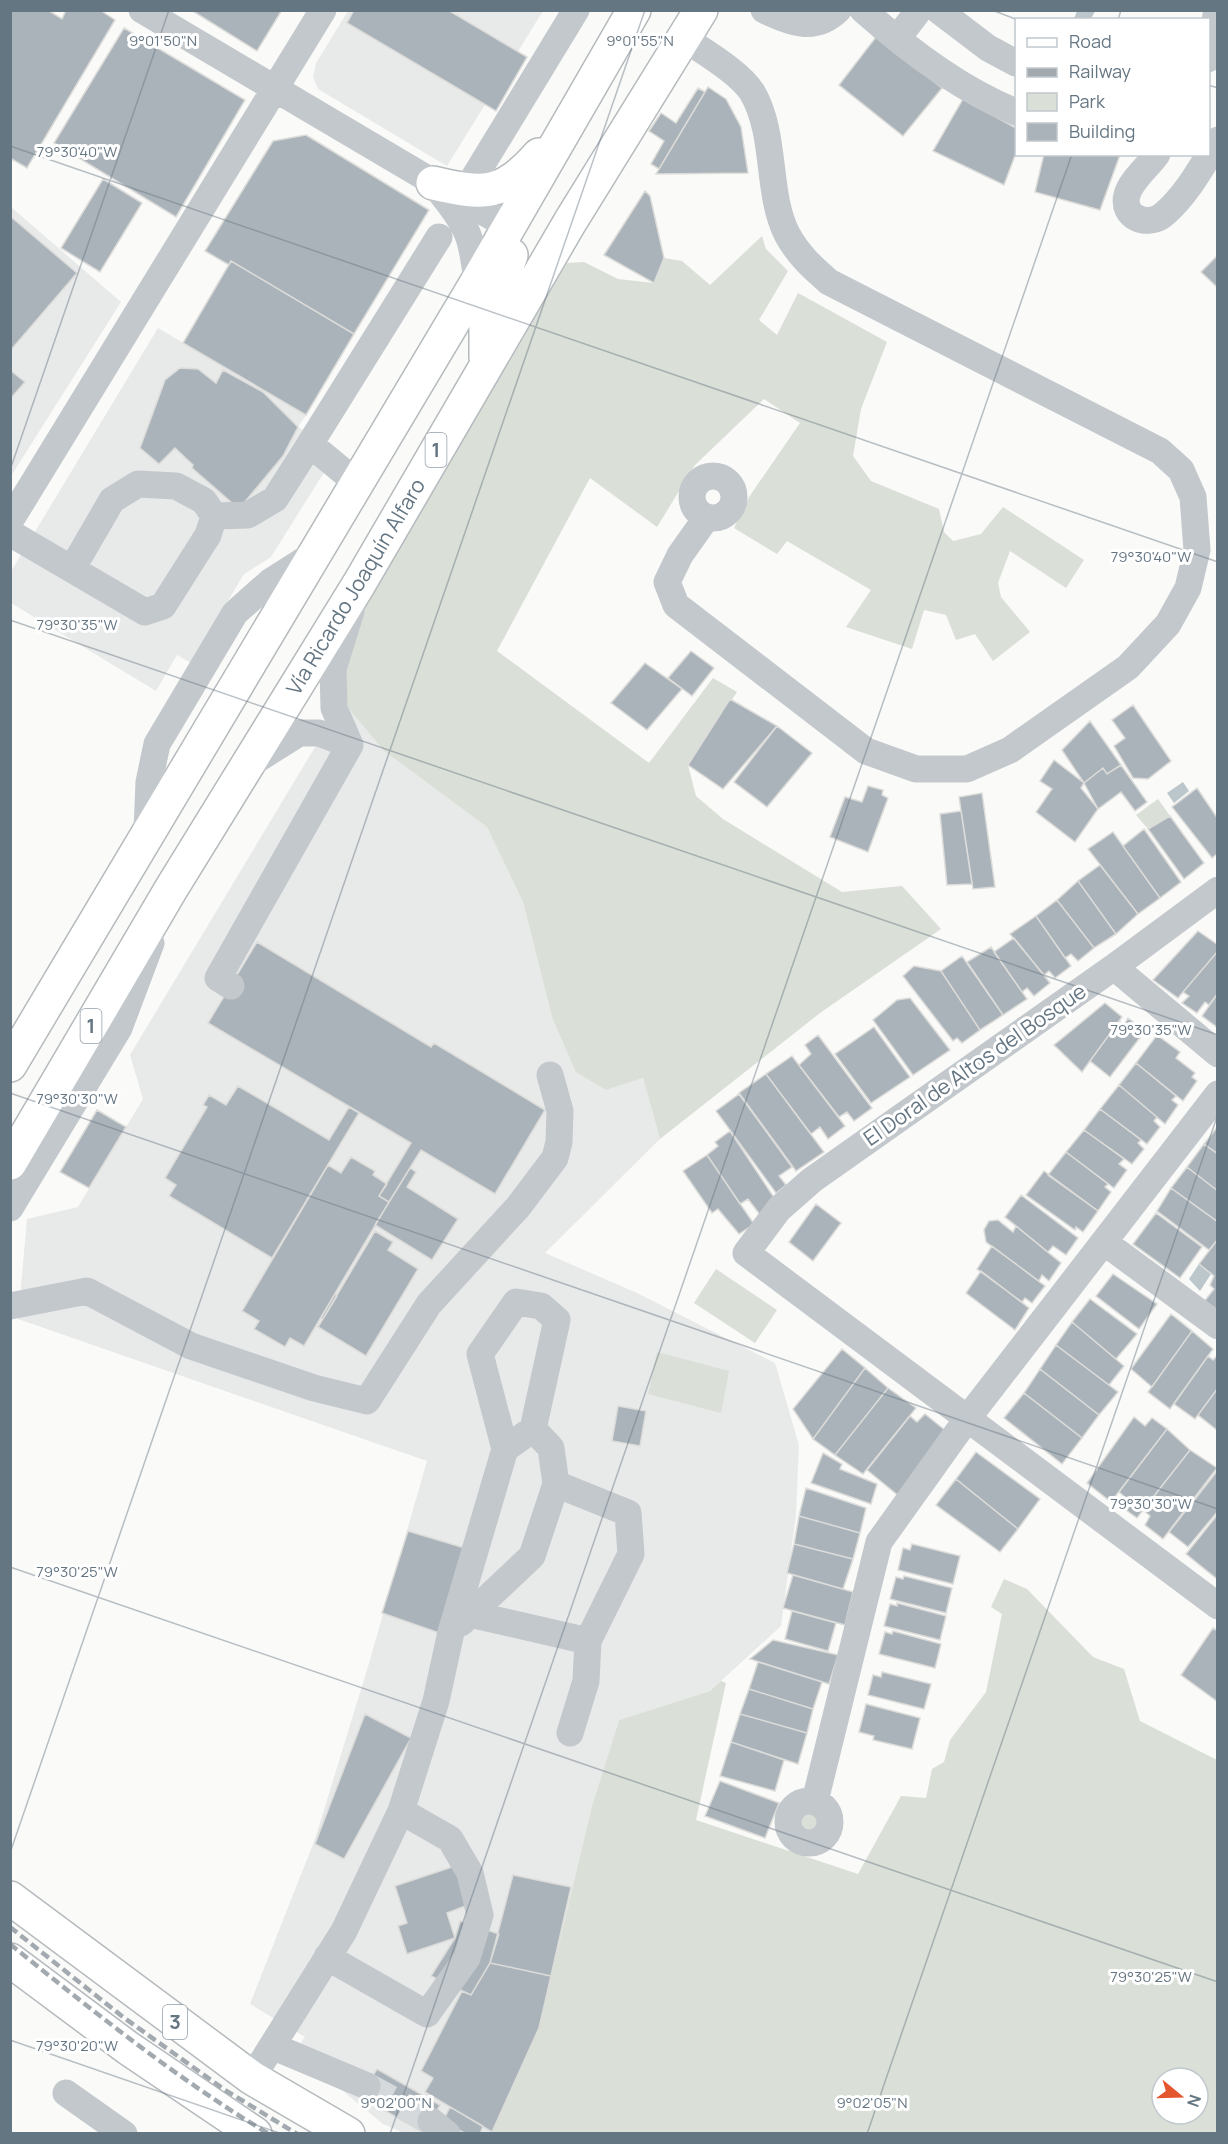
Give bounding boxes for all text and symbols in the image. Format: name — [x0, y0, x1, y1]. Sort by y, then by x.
legend — [1015, 18, 1210, 156]
text: Road — [1069, 29, 1112, 53]
text: 9°01'50"N — [129, 30, 197, 51]
text: 9°01'55"N — [606, 30, 674, 51]
text: Railway — [1069, 59, 1131, 83]
text: Park — [1069, 89, 1106, 113]
text: Building — [1069, 119, 1135, 143]
text: 79°30'40"W — [37, 141, 117, 162]
road number: 1 — [426, 433, 446, 467]
street label: Vía Ricardo Joaquín Alfaro — [279, 473, 431, 700]
text: 79°30'40"W — [1111, 546, 1191, 567]
text: 79°30'35"W — [36, 614, 118, 635]
street label: El Doral de Altos del Bosque — [858, 977, 1091, 1152]
road number: 1 — [80, 1009, 101, 1043]
text: 79°30'35"W — [1110, 1019, 1192, 1040]
text: 79°30'30"W — [36, 1088, 118, 1109]
text: 79°30'30"W — [1110, 1493, 1192, 1514]
text: 79°30'25"W — [36, 1561, 118, 1582]
text: 79°30'25"W — [1110, 1966, 1192, 1987]
road number: 3 — [163, 2005, 187, 2039]
text: 79°30'20"W — [36, 2035, 118, 2056]
north arrow — [1150, 2066, 1210, 2126]
text: 9°02'00"N — [360, 2092, 432, 2113]
text: 9°02'05"N — [837, 2092, 907, 2113]
text: N — [1182, 2092, 1206, 2110]

